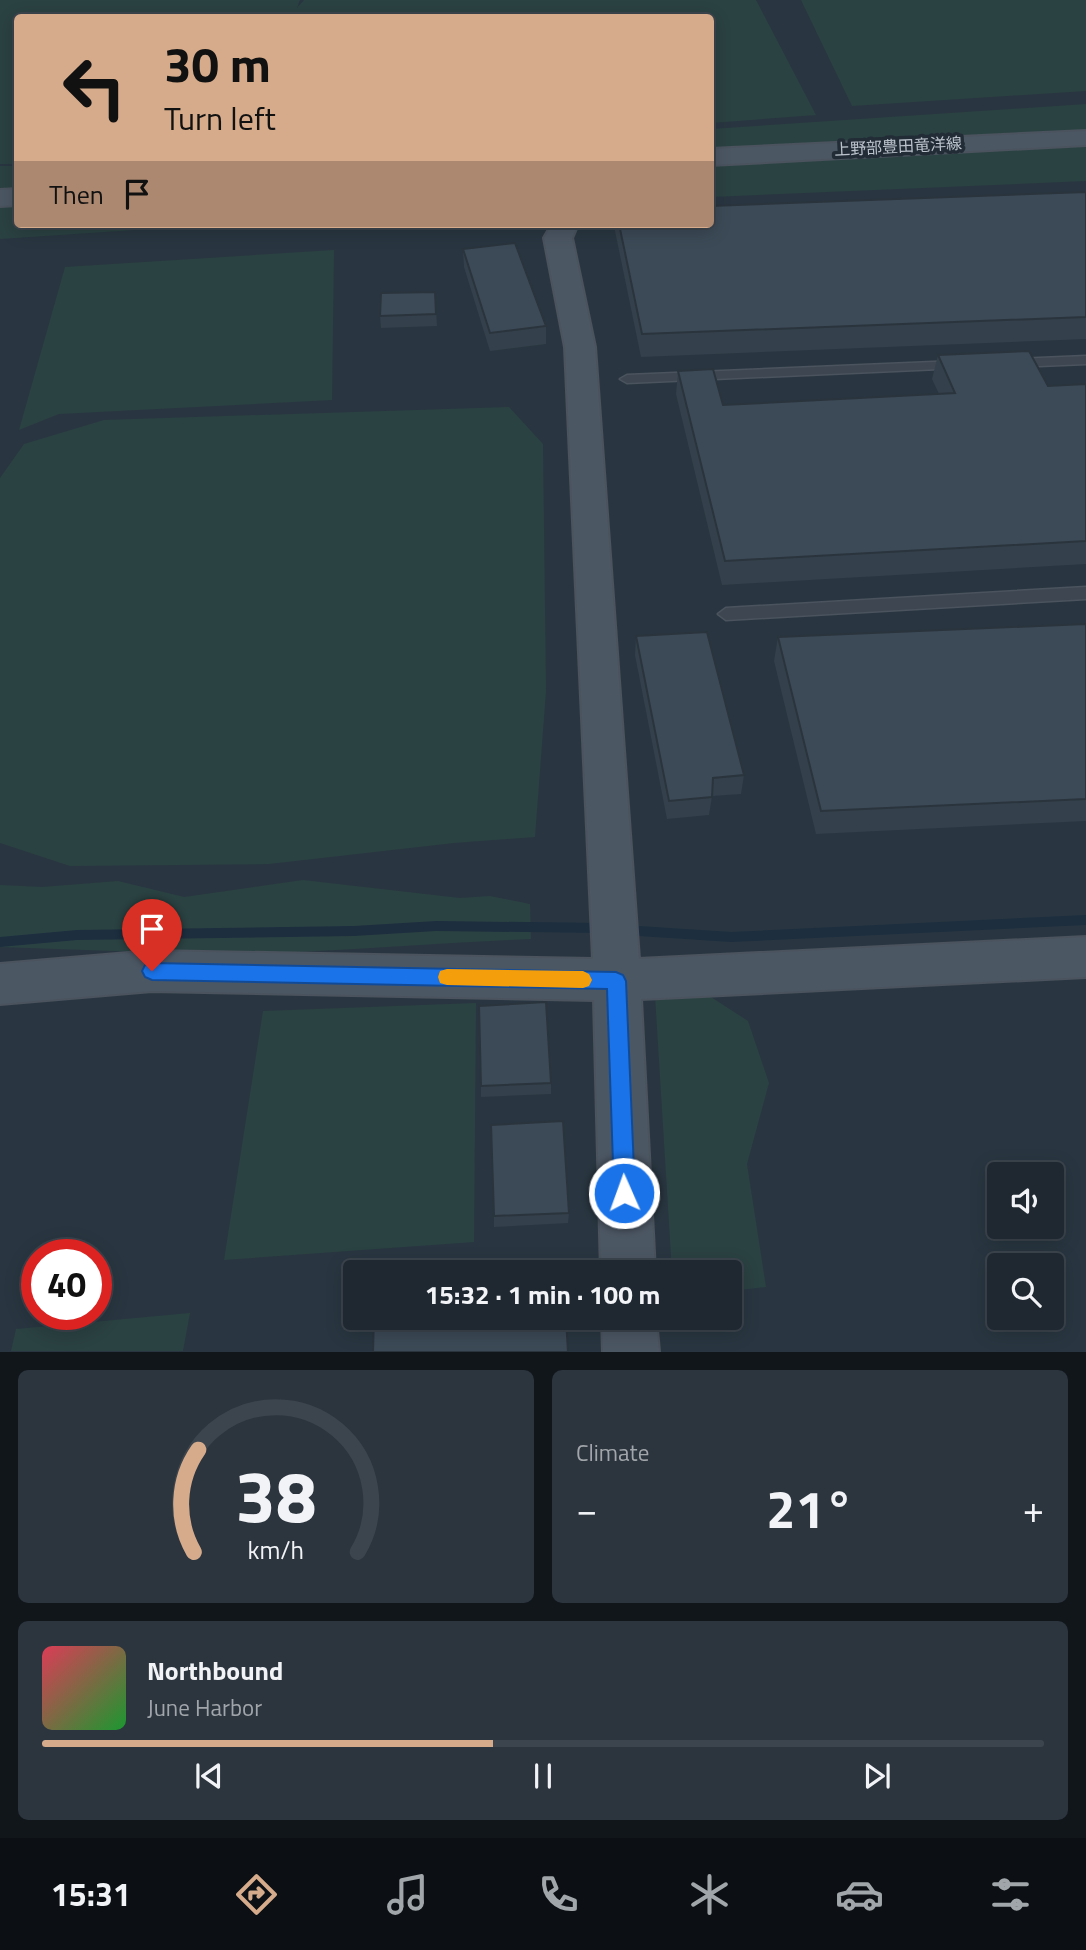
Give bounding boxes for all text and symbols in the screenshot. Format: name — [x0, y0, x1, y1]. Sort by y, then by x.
text: 30 m — [164, 26, 271, 101]
icon: left — [49, 42, 140, 133]
text: Turn left — [164, 94, 276, 142]
street label: 上野部豊田竜洋線 — [833, 131, 963, 161]
text: Then — [49, 175, 104, 214]
icon: arrive — [118, 175, 156, 213]
pin — [122, 899, 182, 971]
icon: arrive — [133, 910, 171, 948]
position arrow — [587, 1156, 661, 1230]
map controls — [987, 1162, 1064, 1330]
button: sound — [987, 1162, 1064, 1239]
speed limit sign: 40 — [21, 1239, 112, 1330]
button: search — [987, 1253, 1064, 1330]
text: 15:32 · 1 min · 100 m — [425, 1275, 660, 1314]
text: Climate — [576, 1435, 649, 1470]
text: 38 — [235, 1441, 317, 1551]
text: 21° — [766, 1469, 854, 1548]
text: − — [576, 1480, 597, 1538]
text: + — [1023, 1480, 1044, 1538]
text: km/h — [248, 1531, 304, 1569]
text: Northbound — [147, 1651, 283, 1690]
text: June Harbor — [147, 1690, 262, 1725]
icon: previous — [190, 1757, 228, 1795]
icon: pause — [524, 1757, 562, 1795]
icon: next — [858, 1757, 896, 1795]
text: 15:31 — [51, 1870, 131, 1918]
icon: directions — [232, 1870, 281, 1919]
icon: music — [383, 1870, 432, 1919]
icon: phone — [534, 1870, 583, 1919]
icon: climate — [685, 1870, 734, 1919]
icon: car — [835, 1870, 884, 1919]
icon: filters — [986, 1870, 1035, 1919]

